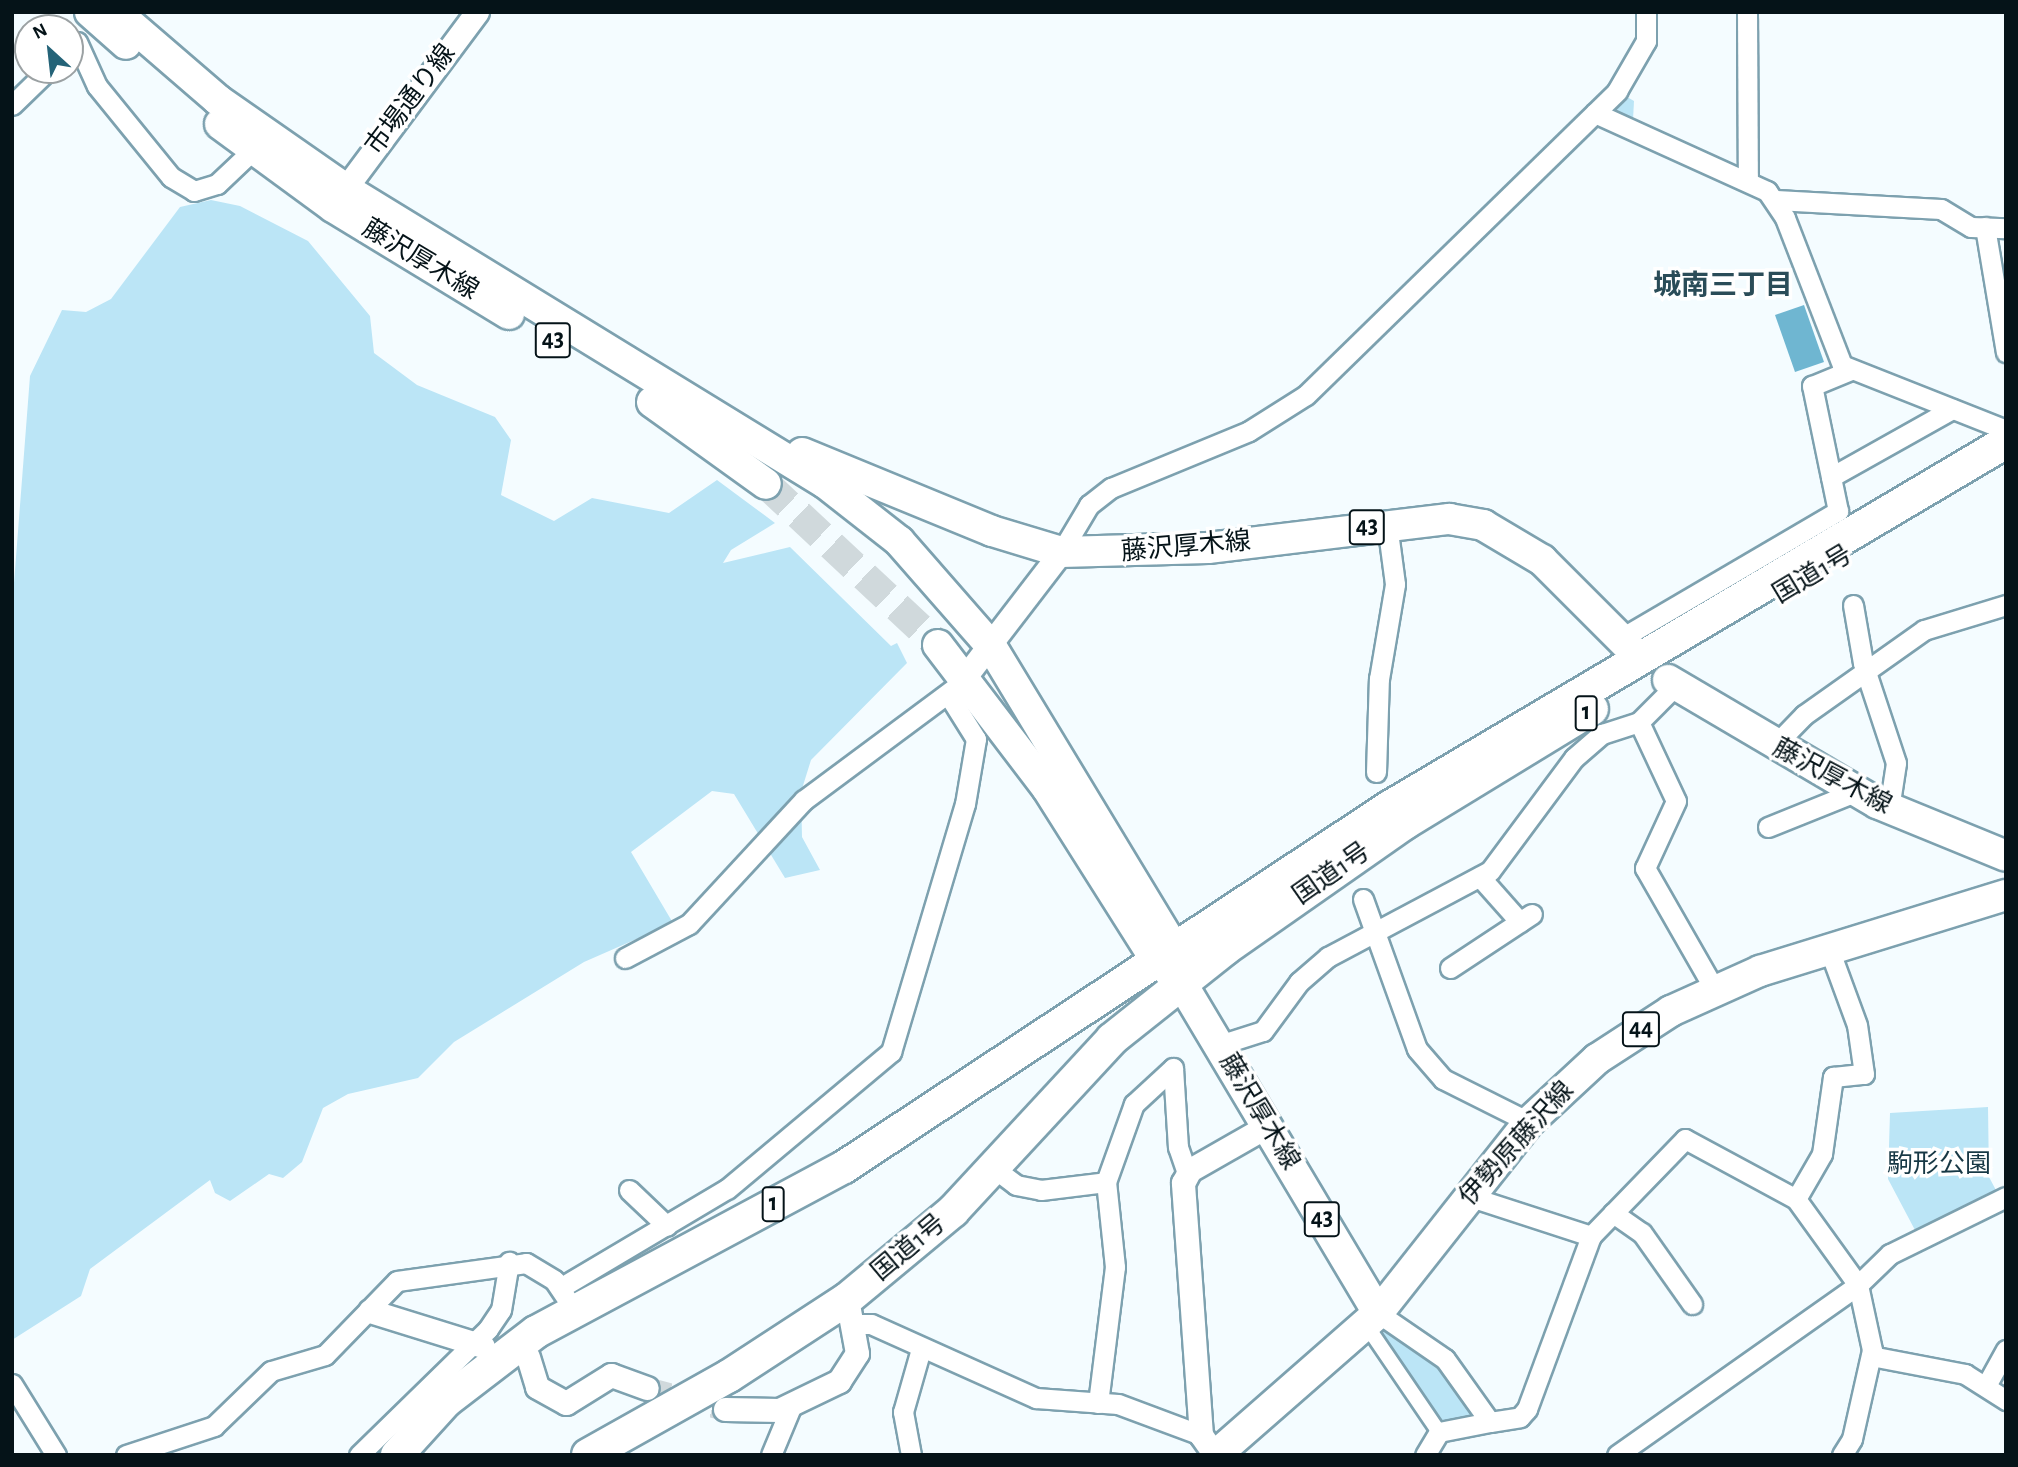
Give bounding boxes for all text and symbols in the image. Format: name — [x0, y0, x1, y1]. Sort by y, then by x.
north arrow — [14, 14, 84, 84]
text: N — [30, 20, 50, 43]
street label: 市場通り線 — [359, 39, 463, 161]
street label: 藤沢厚木線 — [356, 213, 484, 307]
district label: 城南三丁目 — [1653, 269, 1793, 303]
road number: 43 — [534, 320, 572, 360]
road number: 43 — [1348, 506, 1386, 548]
street label: 藤沢厚木線 — [1120, 526, 1252, 568]
street label: 国道1号 — [1768, 539, 1858, 611]
road number: 1 — [1574, 692, 1598, 734]
street label: 藤沢厚木線 — [1767, 733, 1897, 821]
street label: 国道1号 — [1287, 836, 1377, 912]
road number: 44 — [1622, 1009, 1660, 1050]
street label: 藤沢厚木線 — [1212, 1048, 1306, 1176]
street label: 伊勢原藤沢線 — [1453, 1076, 1581, 1212]
park label: 駒形公園 — [1887, 1149, 1991, 1181]
road number: 1 — [761, 1184, 785, 1224]
road number: 43 — [1303, 1198, 1341, 1240]
street label: 国道1号 — [866, 1208, 952, 1288]

